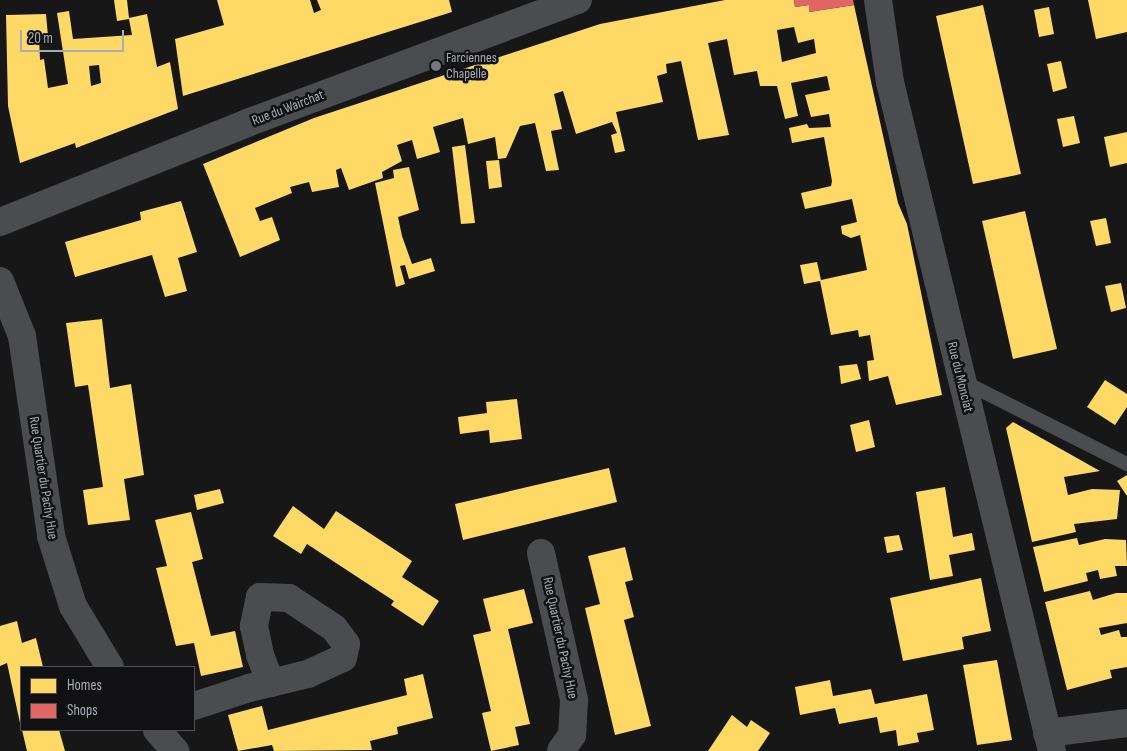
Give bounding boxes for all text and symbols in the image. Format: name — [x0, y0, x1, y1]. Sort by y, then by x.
scale bar — [22, 20, 126, 52]
text: 20 m — [28, 29, 53, 48]
place label: Farciennes Chapelle — [446, 50, 497, 82]
marker: Farciennes Chapelle — [430, 60, 442, 72]
street label: Rue du Wairchat — [250, 87, 326, 129]
street label: Rue du Monciat — [943, 340, 977, 414]
street label: Rue Quartier du Pachy Hue — [25, 415, 61, 541]
street label: Rue Quartier du Pachy Hue — [539, 576, 581, 700]
legend — [20, 666, 195, 731]
text: Homes — [67, 676, 102, 695]
text: Shops — [67, 701, 98, 720]

